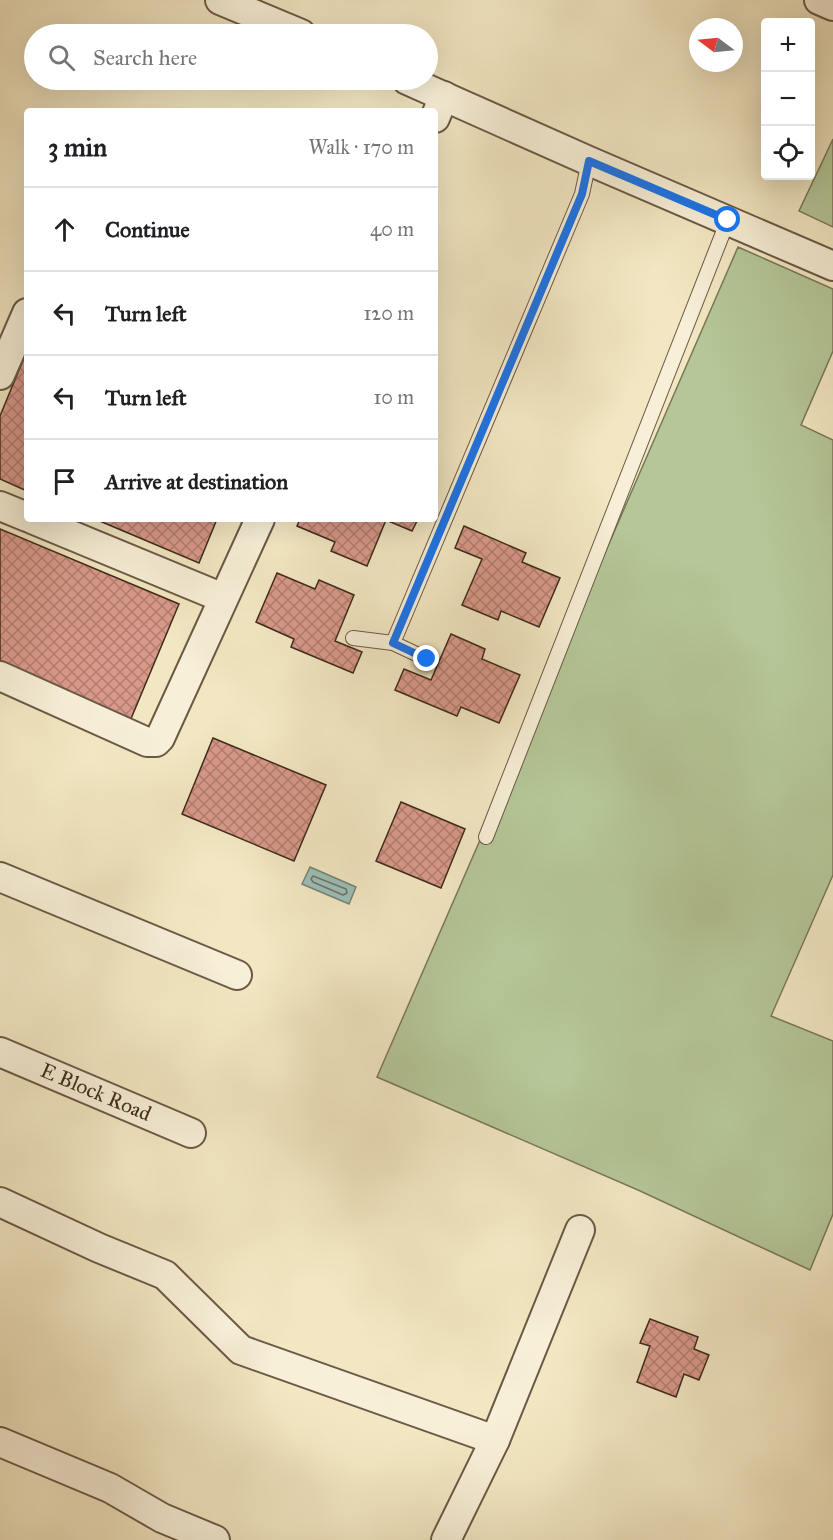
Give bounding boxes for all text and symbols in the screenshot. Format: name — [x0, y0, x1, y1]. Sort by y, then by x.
north arrow — [689, 18, 743, 72]
map controls — [761, 18, 815, 180]
button: + — [761, 18, 815, 72]
search box — [24, 24, 438, 90]
icon: search — [45, 41, 78, 74]
text: Search here — [93, 44, 197, 71]
button: − — [761, 72, 815, 126]
button: locate — [761, 126, 815, 180]
text: 3 min — [48, 131, 107, 163]
text: Walk · 170 m — [309, 135, 414, 159]
route start — [714, 206, 740, 232]
icon: ahead — [48, 213, 81, 246]
text: Continue — [105, 216, 190, 243]
text: 40 m — [370, 217, 414, 241]
icon: left — [48, 297, 81, 330]
text: Turn left — [105, 300, 187, 327]
text: 120 m — [363, 301, 414, 325]
icon: left — [48, 381, 81, 414]
text: Turn left — [105, 384, 187, 411]
text: 10 m — [373, 385, 414, 409]
icon: arrive — [48, 465, 81, 498]
text: Arrive at destination — [105, 468, 288, 495]
route end — [413, 645, 439, 671]
street label: E Block Road — [37, 1057, 156, 1127]

